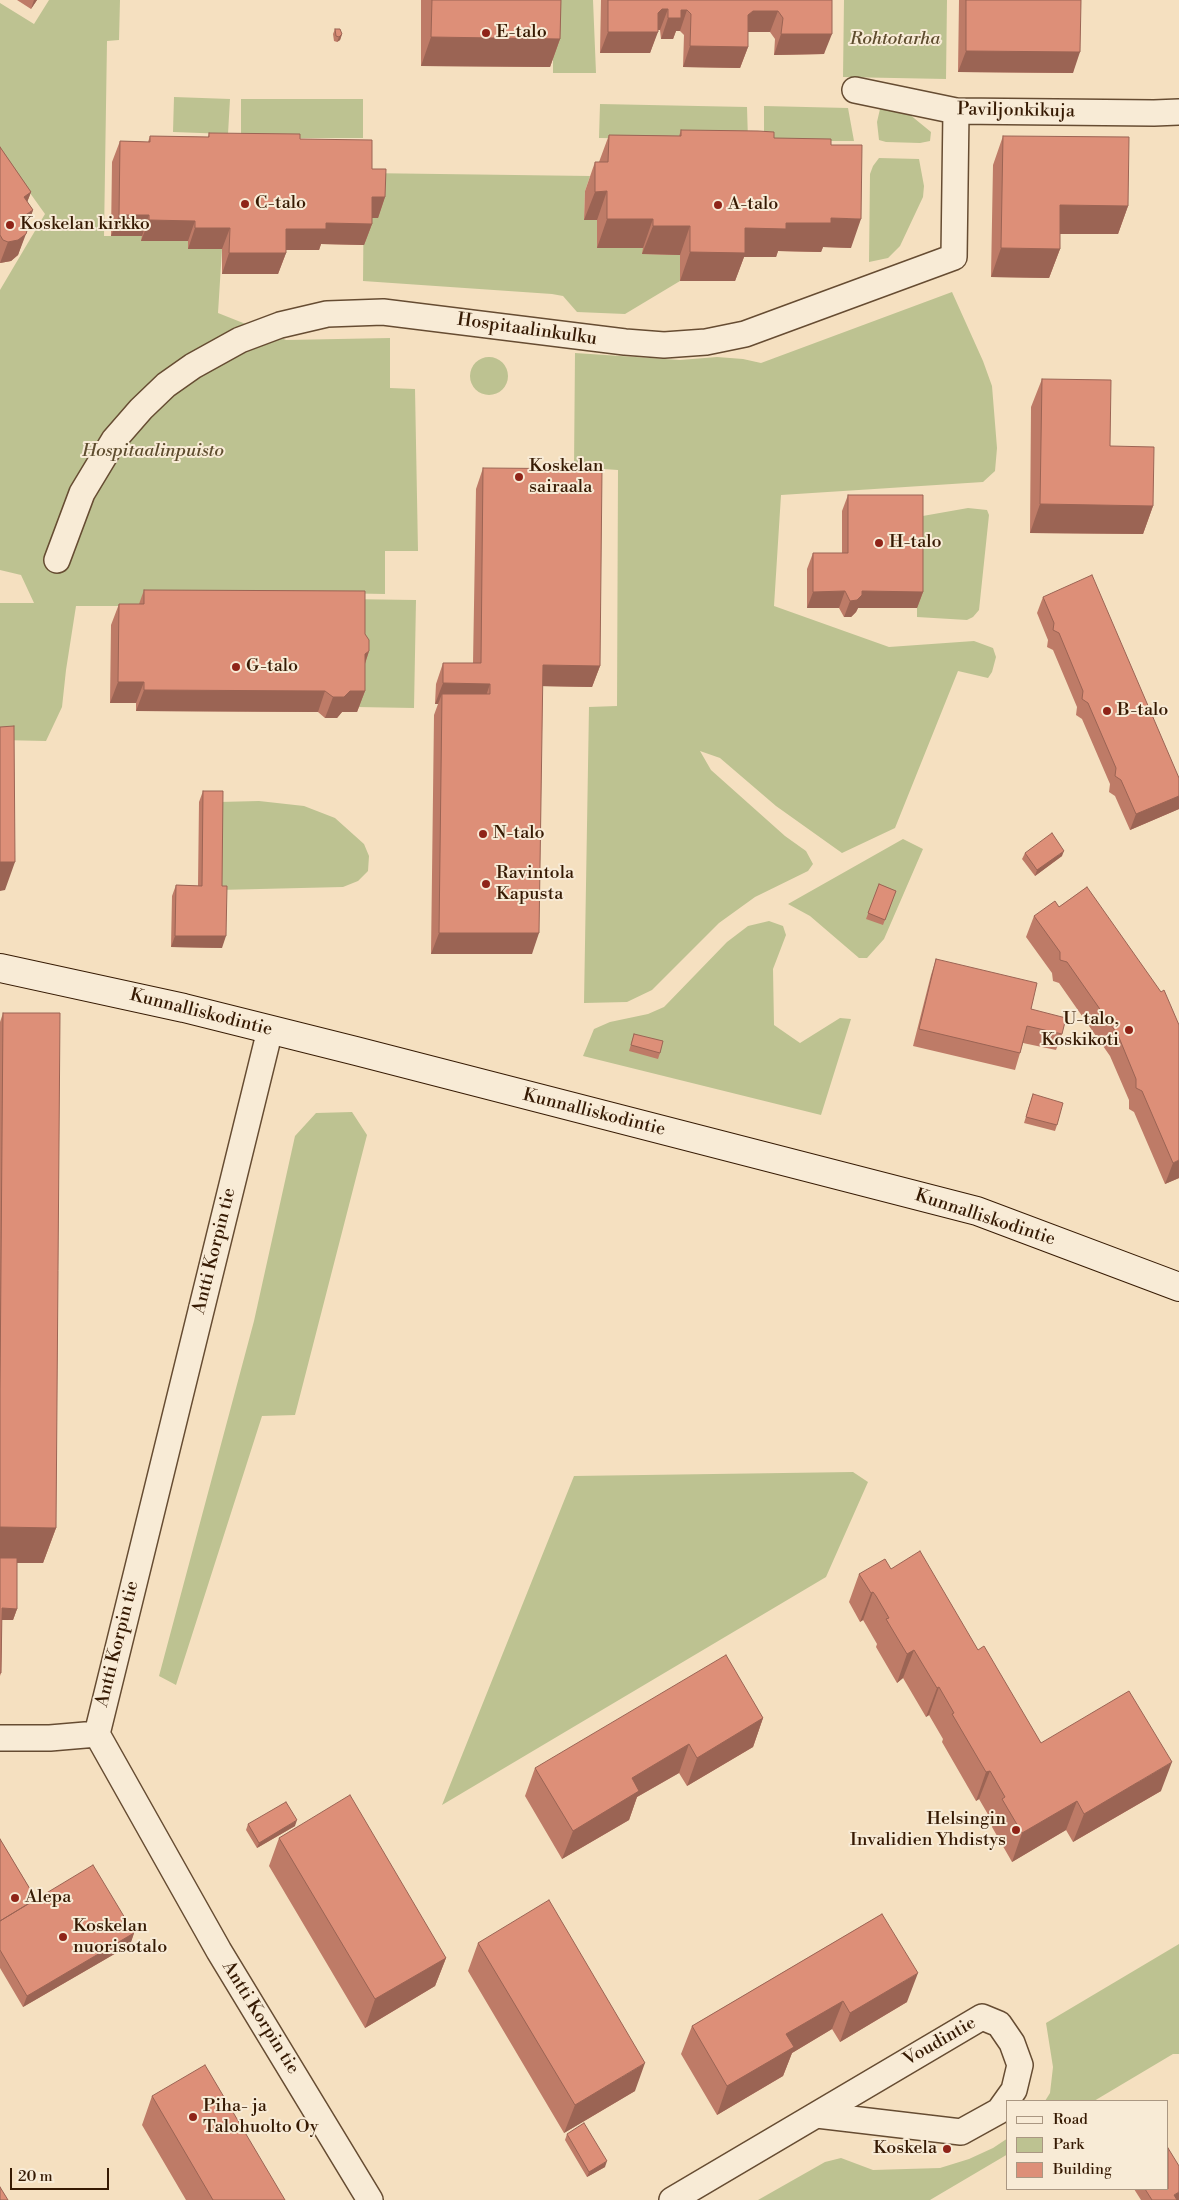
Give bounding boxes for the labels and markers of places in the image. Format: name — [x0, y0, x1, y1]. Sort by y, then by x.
place label: E-talo — [496, 22, 547, 44]
marker: E-talo — [480, 27, 492, 39]
place label: C-talo — [255, 193, 306, 215]
place label: A-talo — [728, 194, 778, 216]
marker: C-talo — [239, 198, 251, 210]
marker: A-talo — [712, 199, 724, 211]
place label: Koskelan kirkko — [20, 214, 150, 236]
marker: Koskelan kirkko — [4, 219, 16, 231]
place label: Koskelan sairaala — [529, 456, 603, 498]
marker: Koskelan sairaala — [513, 471, 525, 483]
place label: H-talo — [889, 532, 942, 554]
marker: H-talo — [873, 537, 885, 549]
place label: G-talo — [246, 656, 298, 678]
marker: G-talo — [230, 661, 242, 673]
place label: B-talo — [1117, 700, 1168, 722]
marker: B-talo — [1101, 705, 1113, 717]
place label: N-talo — [493, 823, 545, 845]
marker: N-talo — [477, 828, 489, 840]
place label: Ravintola Kapusta — [496, 863, 574, 906]
marker: Ravintola Kapusta — [480, 878, 492, 890]
place label: U-talo, Koskikoti — [1041, 1009, 1119, 1052]
marker: U-talo, Koskikoti — [1123, 1024, 1135, 1036]
place label: Helsingin Invalidien Yhdistys — [850, 1809, 1006, 1852]
marker: Helsingin Invalidien Yhdistys — [1010, 1824, 1022, 1836]
place label: Alepa — [25, 1887, 71, 1909]
marker: Alepa — [9, 1892, 21, 1904]
place label: Koskelan nuorisotalo — [73, 1916, 167, 1958]
marker: Koskelan nuorisotalo — [57, 1931, 69, 1943]
place label: Piha- ja Talohuolto Oy — [203, 2096, 318, 2138]
marker: Piha- ja Talohuolto Oy — [187, 2111, 199, 2123]
place label: Koskela — [873, 2138, 937, 2160]
marker: Koskela — [941, 2143, 953, 2155]

